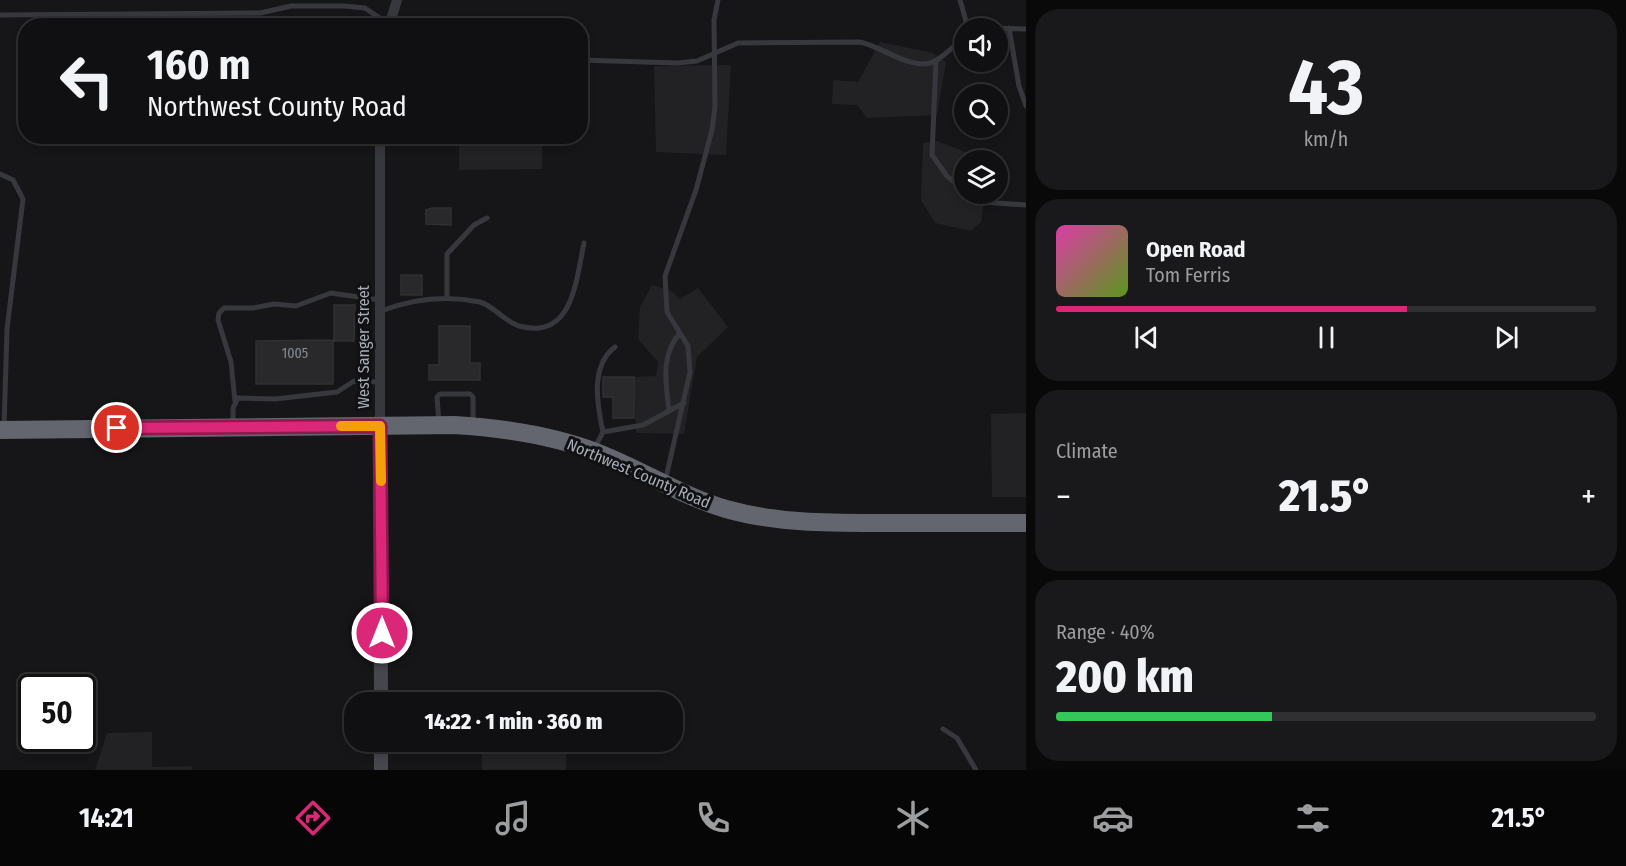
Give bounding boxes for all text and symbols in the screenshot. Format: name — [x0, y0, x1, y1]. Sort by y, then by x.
map controls — [954, 18, 1008, 204]
button: sound — [954, 18, 1008, 72]
text: 160 m — [147, 40, 250, 90]
text: 43 — [1288, 41, 1364, 135]
icon: left — [48, 42, 126, 120]
button: search — [954, 84, 1008, 138]
text: Northwest County Road — [147, 91, 407, 123]
text: km/h — [1304, 127, 1348, 151]
button: layers — [954, 150, 1008, 204]
text: Open Road — [1146, 236, 1246, 263]
text: Tom Ferris — [1146, 263, 1230, 287]
street label: West Sanger Street — [354, 284, 373, 409]
icon: previous — [1130, 321, 1163, 354]
icon: pause — [1310, 321, 1343, 354]
icon: next — [1490, 321, 1523, 354]
house number: 1005 — [282, 345, 308, 362]
pin — [91, 402, 142, 453]
icon: arrive — [100, 411, 133, 444]
street label: Northwest County Road — [564, 435, 713, 512]
text: Climate — [1056, 439, 1118, 463]
text: 21.5° — [1279, 469, 1373, 523]
text: − — [1056, 477, 1071, 517]
text: + — [1581, 477, 1596, 517]
position arrow — [350, 601, 414, 665]
text: Range · 40% — [1056, 620, 1155, 644]
text: 200 km — [1056, 650, 1194, 704]
speed limit sign: 50 — [18, 674, 96, 752]
text: 14:22 · 1 min · 360 m — [424, 708, 603, 735]
icon: directions — [292, 797, 334, 839]
icon: music — [492, 797, 534, 839]
icon: phone — [692, 797, 734, 839]
icon: climate — [892, 797, 934, 839]
icon: car — [1092, 797, 1134, 839]
icon: filters — [1292, 797, 1334, 839]
text: 14:21 — [79, 802, 134, 834]
text: 21.5° — [1491, 802, 1547, 834]

